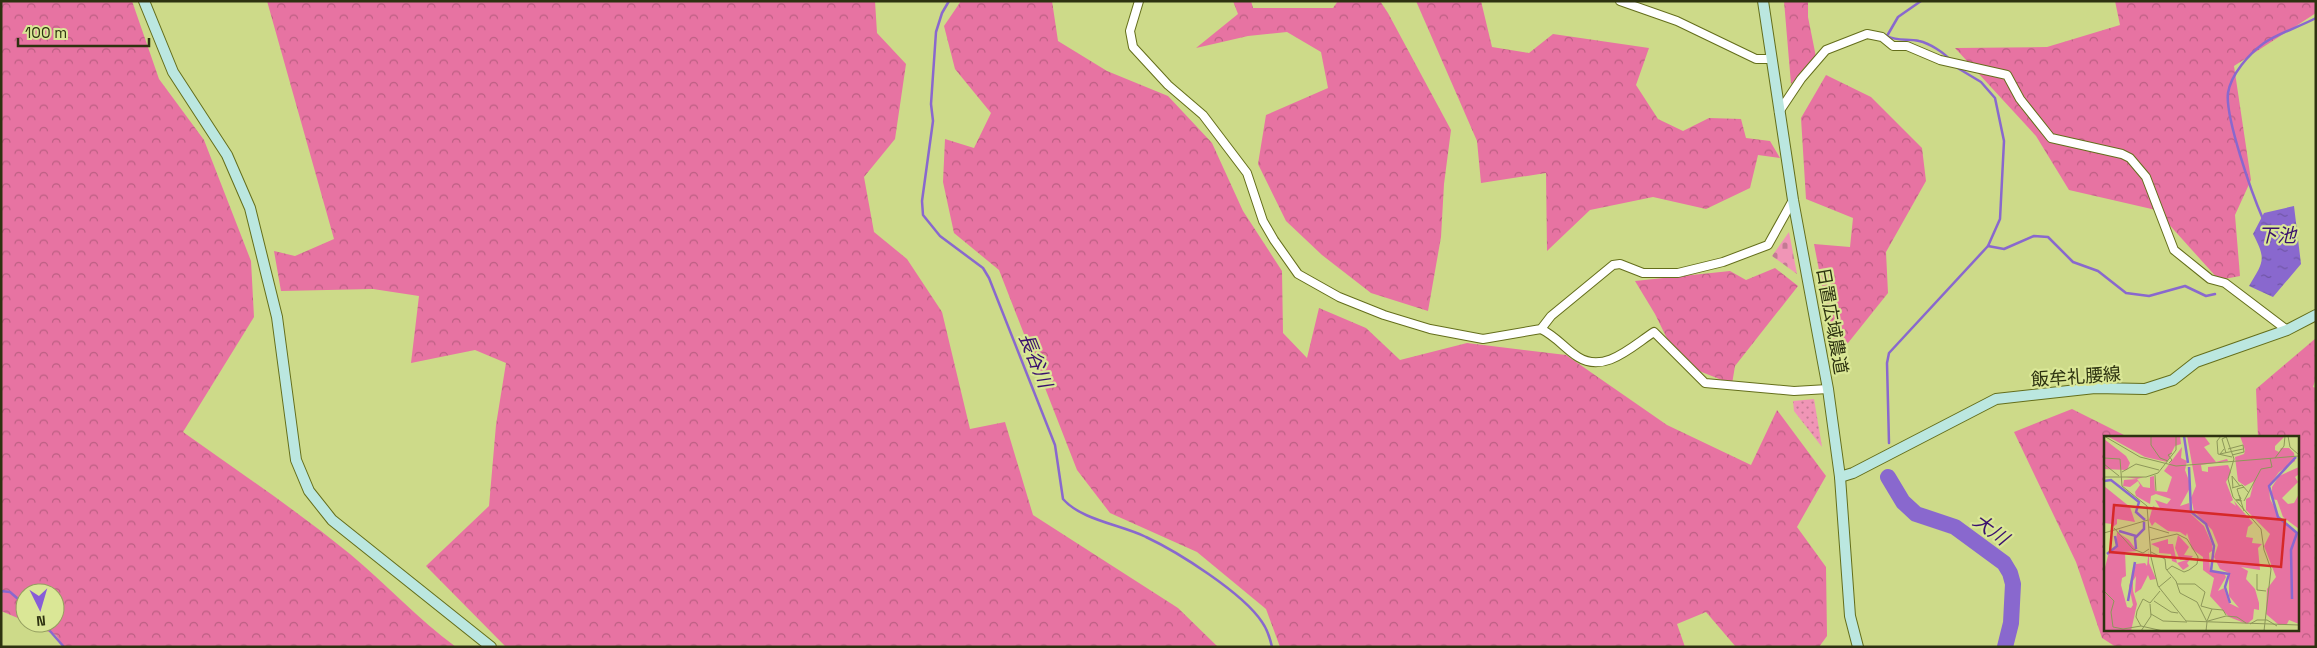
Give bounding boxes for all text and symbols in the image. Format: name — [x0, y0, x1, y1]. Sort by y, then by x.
scale bar — [18, 15, 149, 47]
text: 100 m — [25, 23, 67, 42]
water label: 下池 — [2258, 223, 2298, 248]
street label: 日置広域農道 — [1812, 266, 1853, 376]
water label: 長谷川 — [1013, 329, 1059, 393]
street label: 飯牟礼腰線 — [2030, 362, 2122, 391]
inset map — [2104, 436, 2300, 630]
water label: 大川 — [1968, 508, 2015, 552]
north arrow — [15, 583, 65, 633]
text: N — [36, 612, 47, 630]

